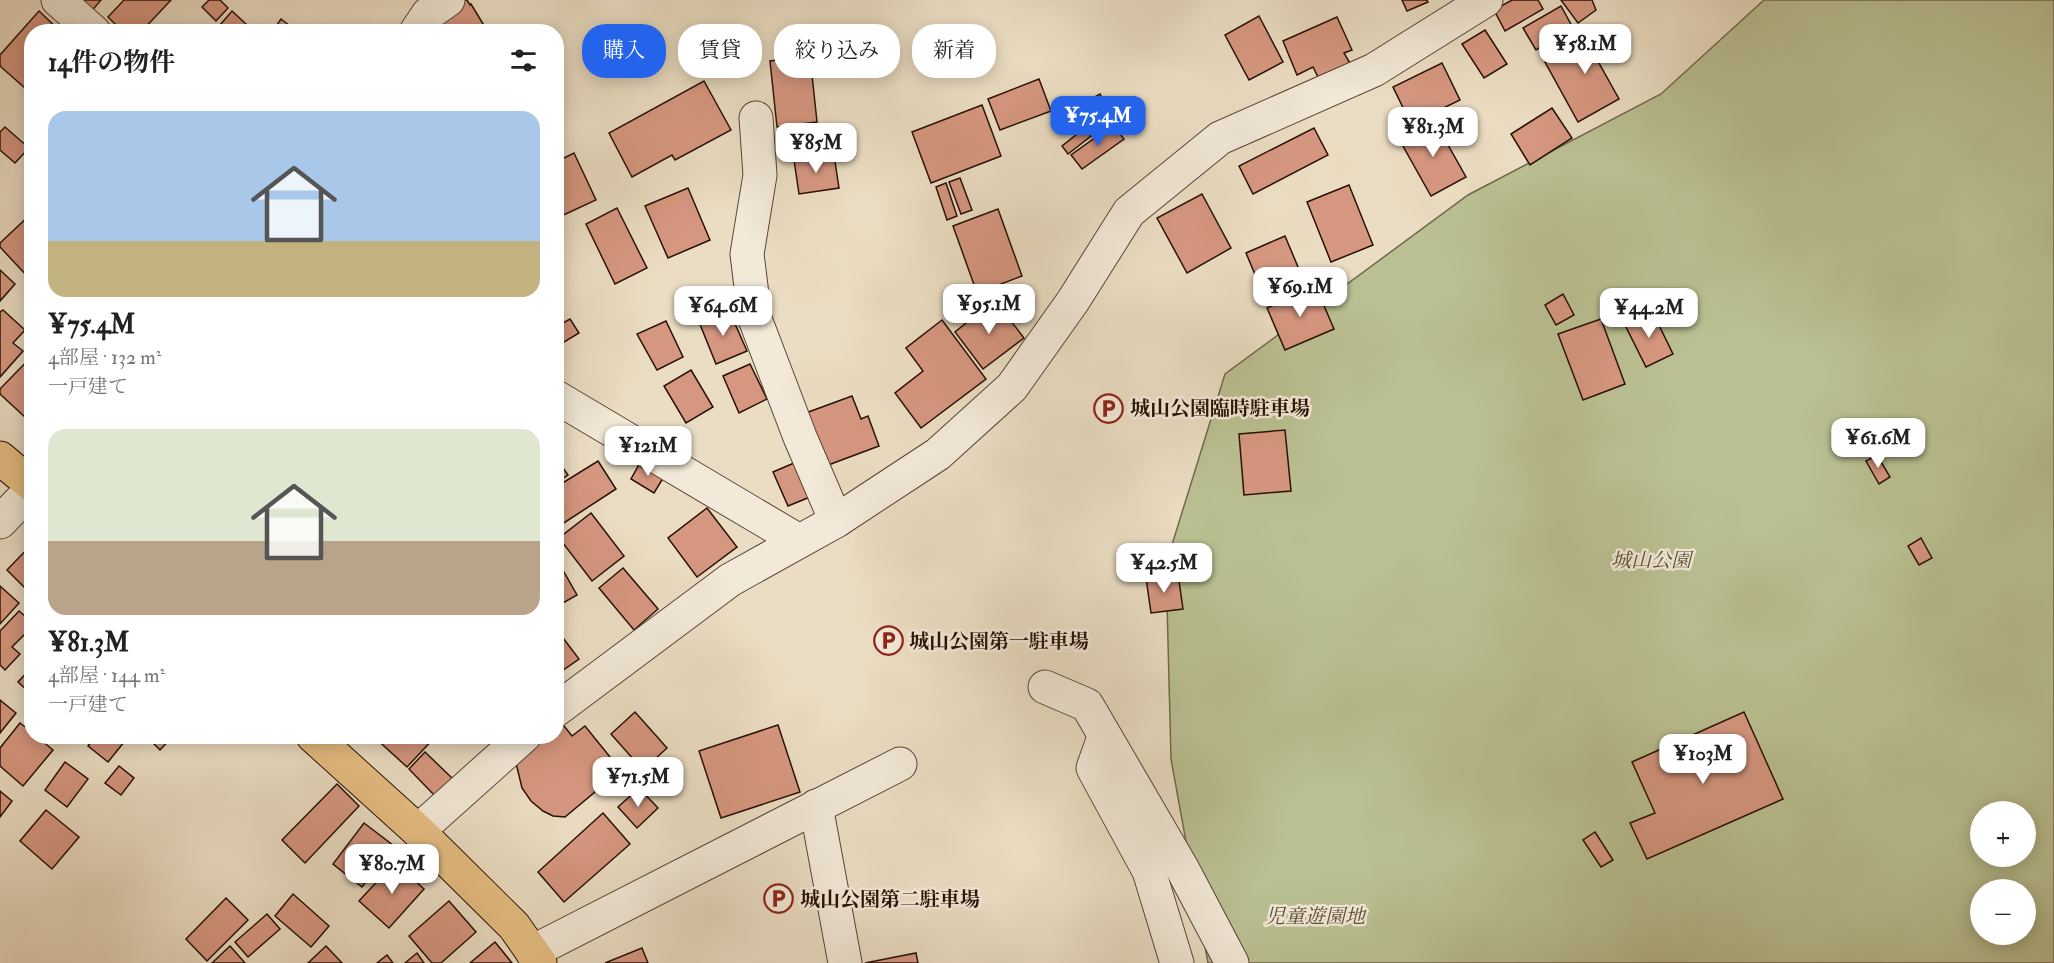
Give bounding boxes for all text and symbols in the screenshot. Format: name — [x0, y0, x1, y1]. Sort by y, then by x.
chip: 購入 — [582, 24, 666, 78]
chip: 賃貸 — [678, 24, 762, 78]
chip: 絞り込み — [774, 24, 900, 78]
chip: 新着 — [912, 24, 996, 78]
pin: ¥58.1M — [1536, 24, 1634, 75]
text: ¥58.1M — [1553, 31, 1617, 56]
icon: filters — [507, 44, 540, 77]
text: 14件の物件 — [48, 47, 175, 79]
pin: ¥75.4M — [1049, 96, 1147, 147]
text: ¥75.4M — [1065, 103, 1131, 128]
pin: ¥81.3M — [1384, 107, 1482, 158]
text: ¥81.3M — [1402, 114, 1464, 139]
pin: ¥85M — [780, 123, 852, 174]
text: ¥85M — [790, 130, 842, 155]
icon: home — [240, 150, 348, 258]
pin: ¥69.1M — [1251, 267, 1349, 318]
text: ¥69.1M — [1267, 274, 1333, 299]
pin: ¥95.1M — [940, 284, 1038, 335]
pin: ¥64.6M — [674, 286, 772, 337]
pin: ¥44.2M — [1600, 288, 1698, 339]
text: ¥95.1M — [957, 291, 1021, 316]
text: ¥64.6M — [688, 293, 758, 318]
text: ¥44.2M — [1614, 295, 1684, 320]
text: ¥75.4M — [48, 309, 135, 341]
text: 4部屋 · 132 m² — [48, 345, 161, 370]
text: 一戸建て — [48, 374, 128, 399]
parking icon: 城山公園臨時駐車場 — [1093, 392, 1125, 424]
place label: 城山公園臨時駐車場 — [1130, 396, 1310, 421]
pin: ¥61.6M — [1829, 418, 1927, 469]
text: ¥61.6M — [1845, 425, 1911, 450]
pin: ¥121M — [606, 426, 690, 477]
text: ¥121M — [619, 433, 677, 458]
icon: home — [240, 468, 348, 576]
pin: ¥42.5M — [1115, 543, 1213, 594]
park label: 城山公園 — [1611, 548, 1694, 573]
text: ¥42.5M — [1130, 550, 1198, 575]
parking icon: 城山公園第一駐車場 — [872, 625, 904, 657]
text: ¥81.3M — [48, 627, 129, 659]
place label: 城山公園第一駐車場 — [909, 629, 1089, 654]
text: 4部屋 · 144 m² — [48, 663, 165, 688]
text: 一戸建て — [48, 692, 128, 717]
pin: ¥103M — [1661, 734, 1745, 785]
text: ¥103M — [1673, 741, 1733, 766]
pin: ¥71.5M — [589, 757, 687, 808]
text: ¥71.5M — [606, 764, 670, 789]
map controls — [1970, 801, 2036, 945]
button: + — [1970, 801, 2036, 867]
pin: ¥80.7M — [343, 844, 441, 895]
text: ¥80.7M — [359, 851, 425, 876]
button: − — [1970, 879, 2036, 945]
parking icon: 城山公園第二駐車場 — [763, 883, 795, 915]
place label: 城山公園第二駐車場 — [800, 887, 980, 912]
park label: 児童遊園地 — [1265, 904, 1367, 929]

